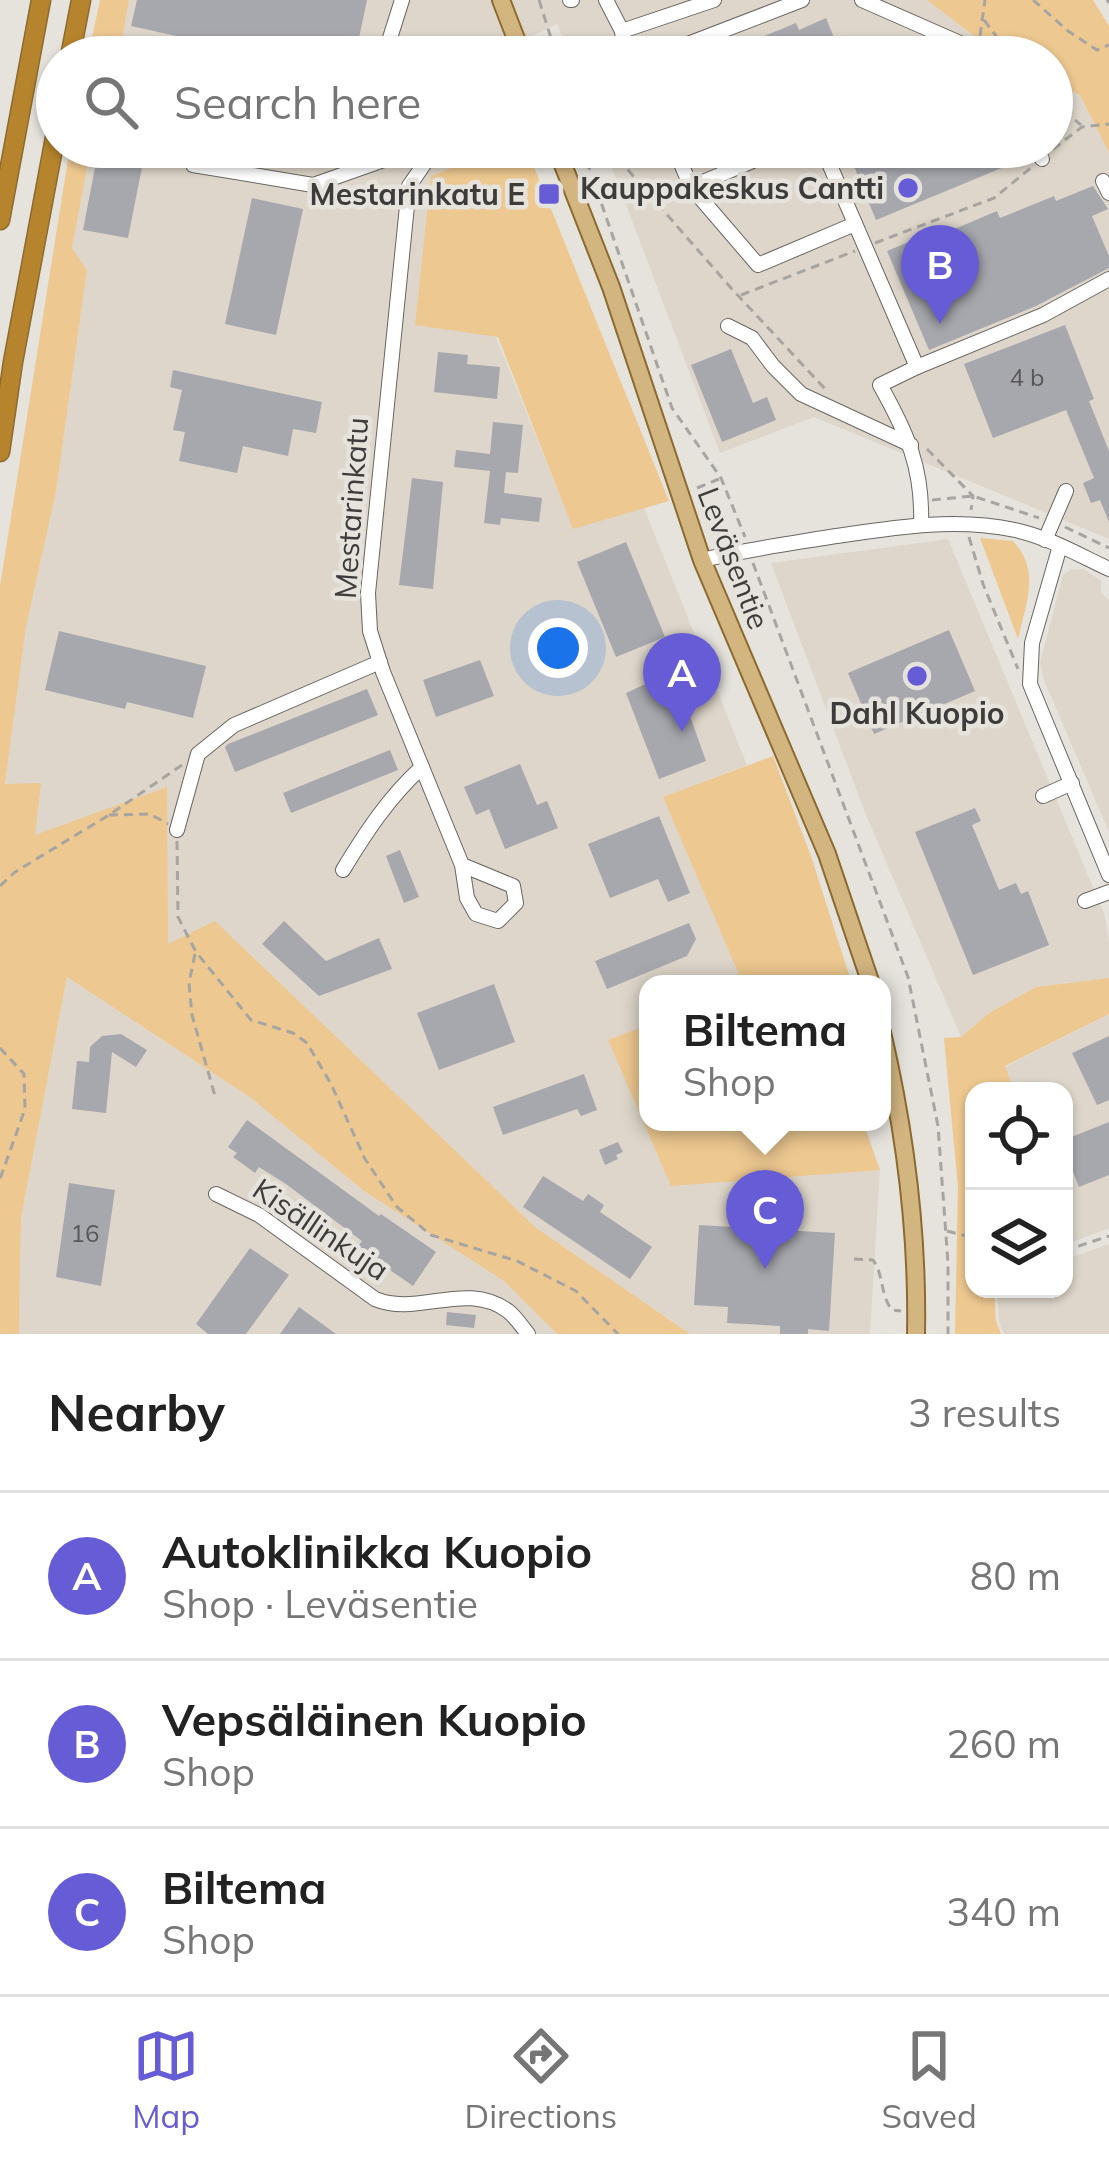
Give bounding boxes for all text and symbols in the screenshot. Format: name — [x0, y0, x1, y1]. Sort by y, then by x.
search box — [36, 36, 1073, 168]
icon: search — [78, 69, 144, 135]
text: Search here — [174, 74, 421, 130]
place label: Kauppakeskus Cantti — [580, 169, 884, 207]
place label: Mestarinkatu E — [310, 175, 525, 213]
marker: Kauppakeskus Cantti — [895, 175, 921, 201]
marker: Mestarinkatu E — [536, 181, 562, 207]
pin: B — [901, 225, 979, 324]
house number: 4 b — [1009, 362, 1045, 392]
street label: Mestarinkatu — [326, 416, 376, 600]
street label: Leväsentie — [690, 482, 778, 634]
your location — [528, 618, 588, 678]
pin: A — [643, 633, 721, 732]
marker: Dahl Kuopio — [904, 663, 930, 689]
place label: Dahl Kuopio — [829, 694, 1005, 732]
popup — [639, 975, 891, 1131]
text: Biltema — [683, 1001, 847, 1057]
text: Shop — [683, 1057, 776, 1106]
map controls — [965, 1082, 1073, 1298]
button: locate — [965, 1082, 1073, 1190]
street label: Kisällinkuja — [246, 1170, 396, 1288]
pin: C — [726, 1170, 804, 1269]
button: layers — [965, 1190, 1073, 1298]
house number: 16 — [71, 1218, 99, 1248]
text: Nearby — [48, 1380, 225, 1444]
text: 3 results — [908, 1388, 1061, 1437]
text: Autoklinikka Kuopio — [162, 1523, 592, 1579]
text: A — [72, 1551, 102, 1600]
text: 80 m — [970, 1551, 1061, 1600]
text: Shop · Leväsentie — [162, 1579, 478, 1628]
text: Vepsäläinen Kuopio — [162, 1691, 587, 1747]
text: B — [74, 1719, 100, 1768]
text: 260 m — [946, 1719, 1061, 1768]
text: Shop — [162, 1747, 255, 1796]
text: Biltema — [162, 1859, 326, 1915]
text: C — [74, 1887, 100, 1936]
text: 340 m — [946, 1887, 1061, 1936]
text: Shop — [162, 1915, 255, 1964]
tab: Map — [132, 2023, 200, 2136]
tab: Directions — [465, 2023, 617, 2136]
tab: Saved — [882, 2023, 977, 2136]

